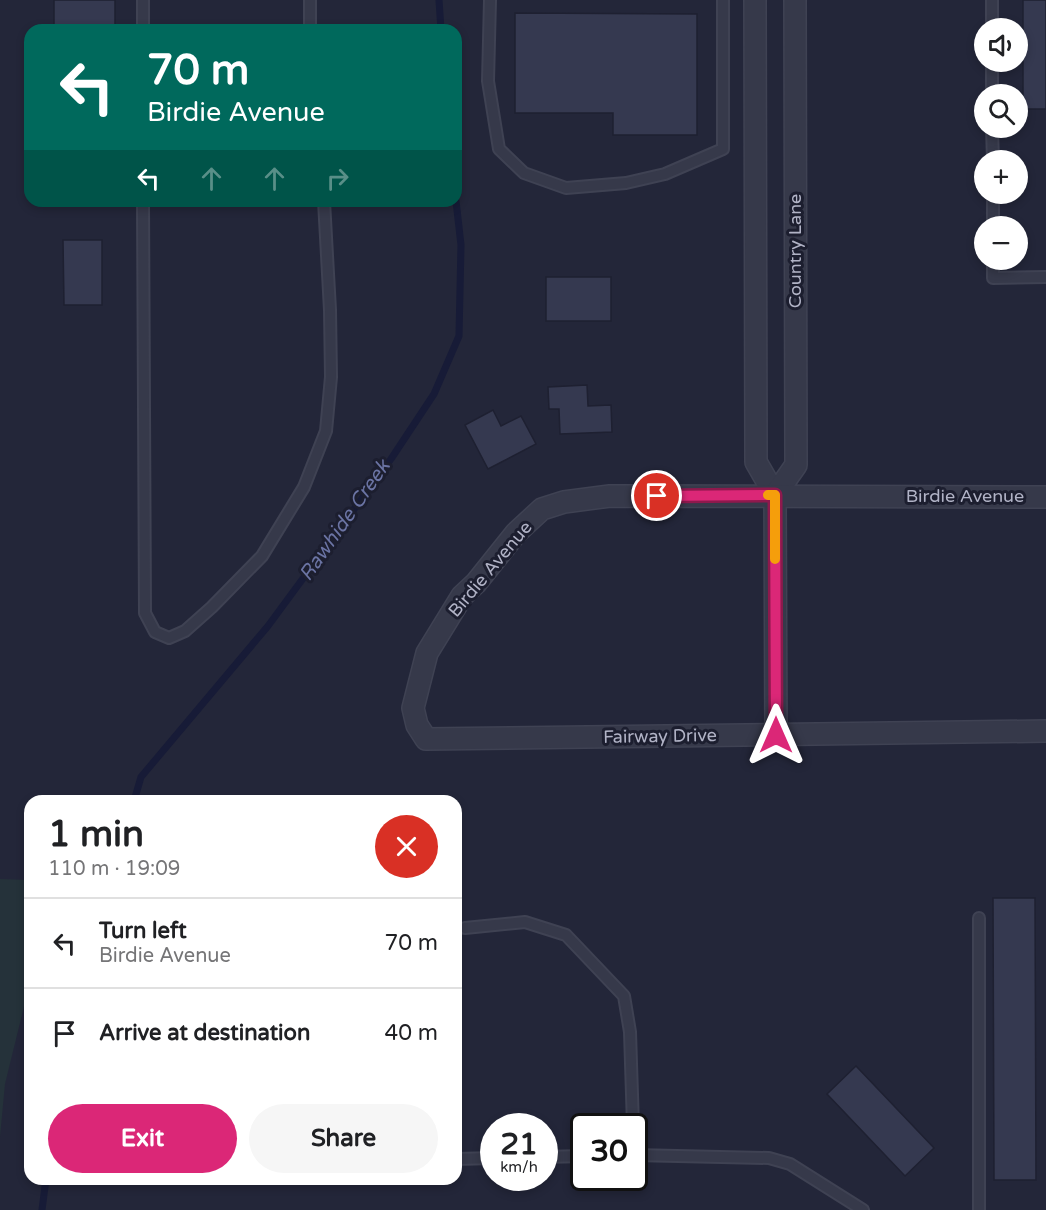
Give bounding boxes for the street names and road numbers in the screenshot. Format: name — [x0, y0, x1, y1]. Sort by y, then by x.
street label: Country Lane — [784, 194, 806, 308]
street label: Birdie Avenue — [906, 485, 1024, 507]
street label: Birdie Avenue — [443, 517, 537, 621]
street label: Fairway Drive — [603, 724, 717, 748]

